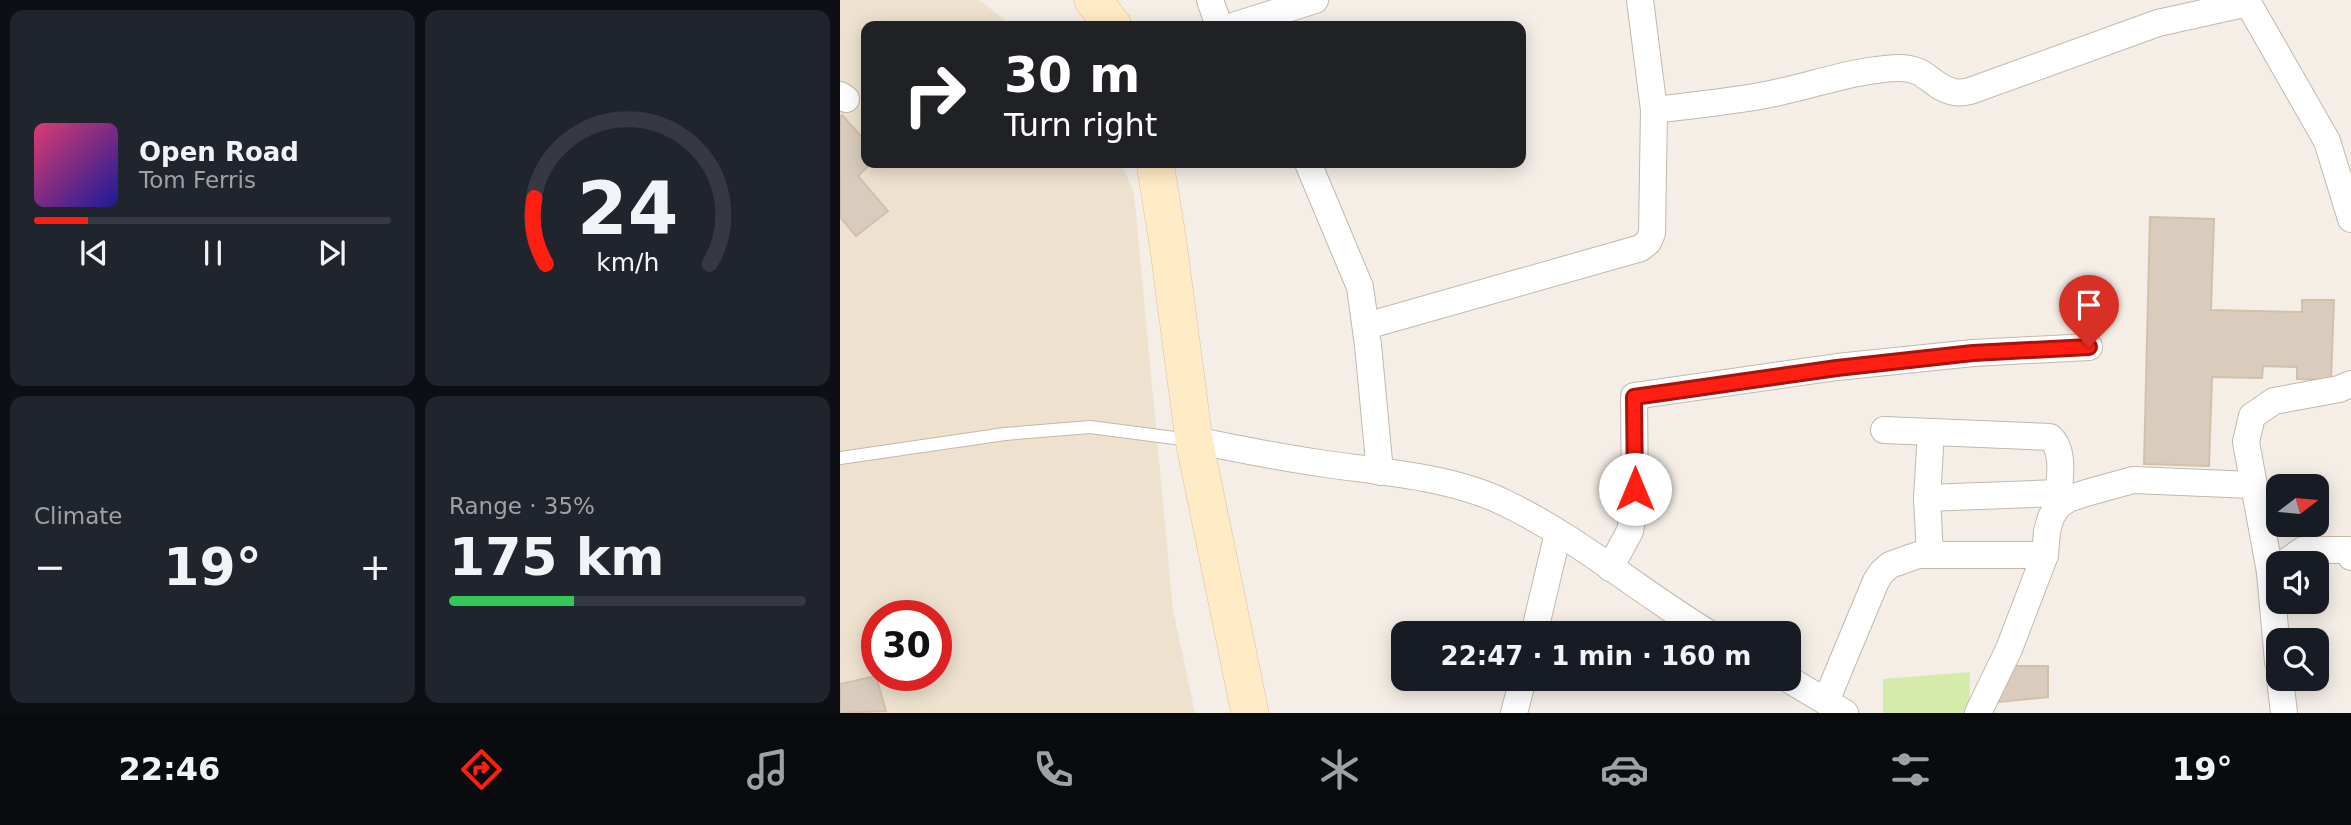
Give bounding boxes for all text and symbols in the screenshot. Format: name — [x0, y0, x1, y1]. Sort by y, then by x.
text: 30 m — [1004, 47, 1140, 104]
icon: right — [889, 49, 980, 140]
text: Turn right — [1004, 106, 1157, 144]
text: Open Road — [139, 137, 299, 167]
text: 24 — [577, 166, 678, 251]
text: Tom Ferris — [139, 167, 256, 193]
icon: previous — [75, 234, 113, 272]
icon: pause — [194, 234, 232, 272]
icon: next — [313, 234, 351, 272]
text: km/h — [596, 248, 659, 277]
pin — [2059, 275, 2119, 347]
icon: arrive — [2070, 286, 2108, 324]
position arrow — [1598, 452, 1672, 526]
north arrow — [2266, 474, 2329, 537]
map controls — [2266, 474, 2329, 691]
text: Range · 35% — [449, 493, 595, 519]
text: Climate — [34, 503, 123, 529]
text: 175 km — [449, 527, 664, 587]
text: 19° — [163, 537, 262, 597]
text: − — [34, 545, 66, 589]
text: + — [359, 545, 391, 589]
button: sound — [2266, 551, 2329, 614]
speed limit sign: 30 — [861, 600, 952, 691]
button: search — [2266, 628, 2329, 691]
text: 22:47 · 1 min · 160 m — [1441, 641, 1751, 671]
icon: directions — [457, 745, 506, 794]
icon: music — [743, 745, 792, 794]
icon: phone — [1029, 745, 1078, 794]
icon: climate — [1315, 745, 1364, 794]
icon: car — [1600, 745, 1649, 794]
icon: filters — [1886, 745, 1935, 794]
text: 22:46 — [118, 750, 220, 788]
text: 19° — [2172, 750, 2232, 788]

